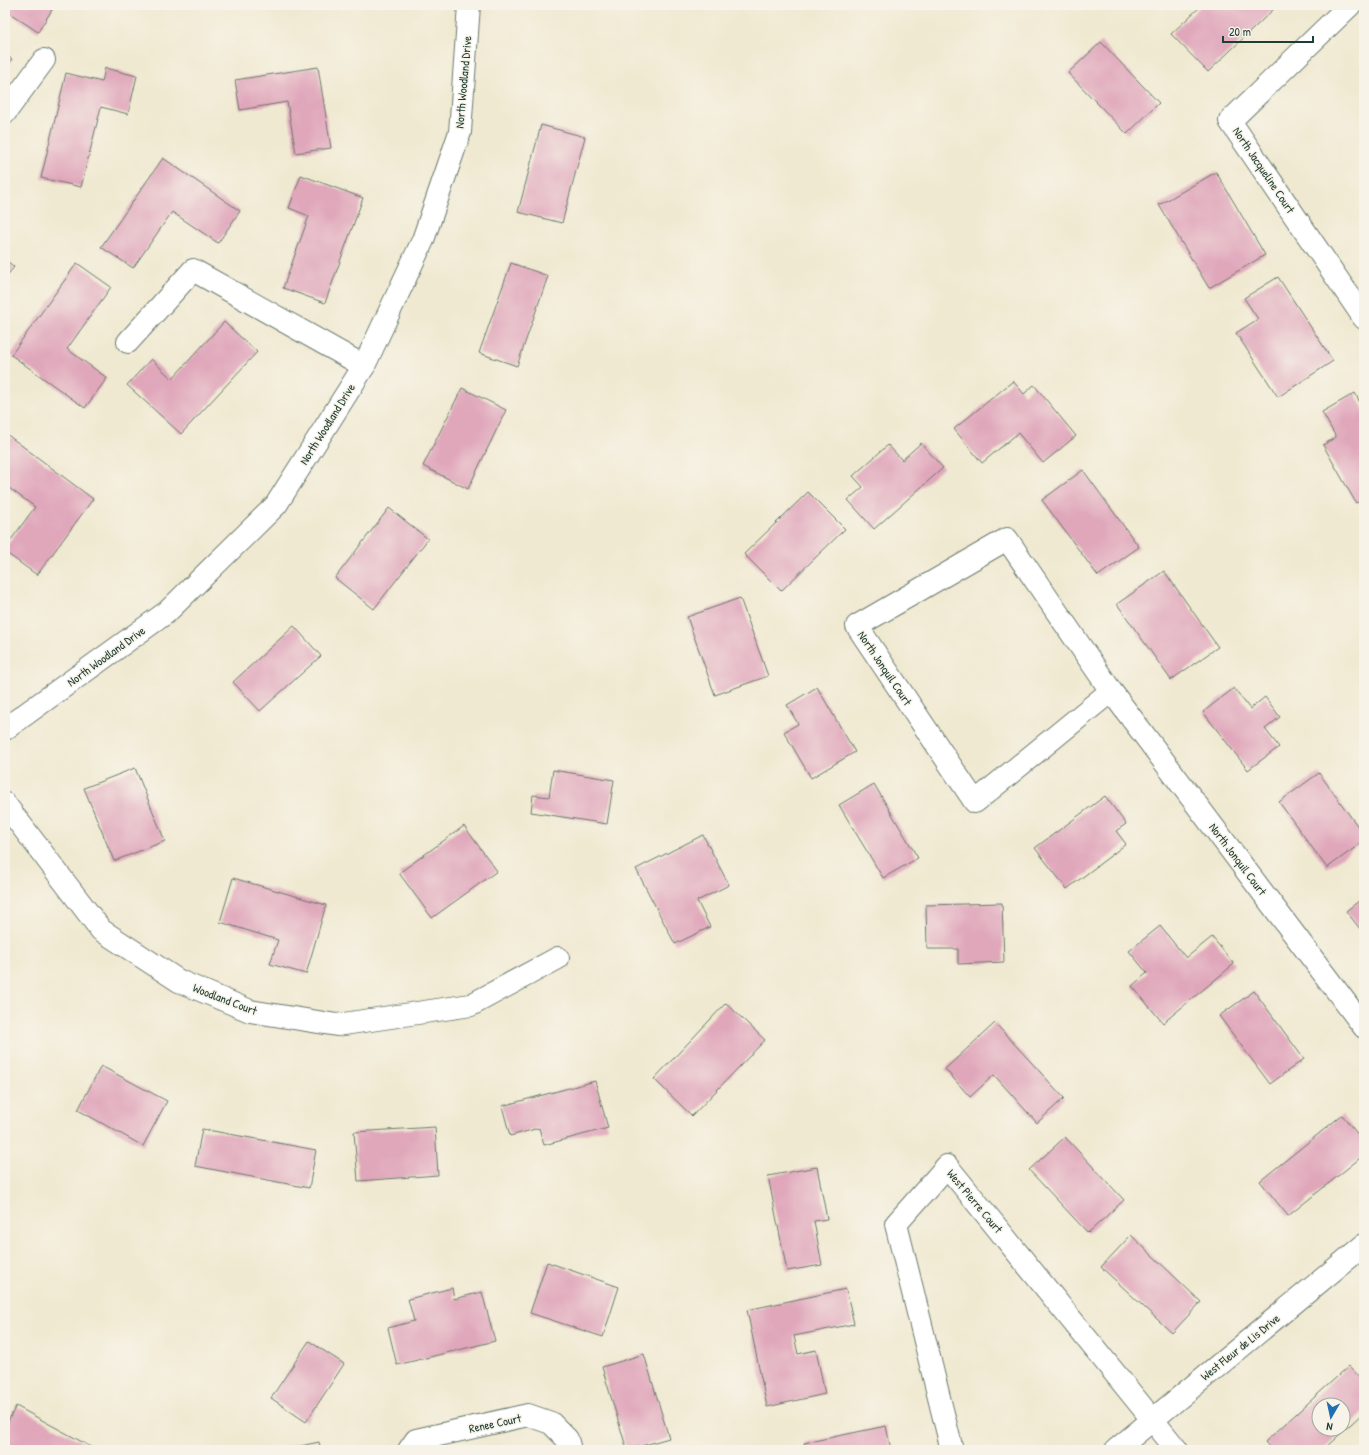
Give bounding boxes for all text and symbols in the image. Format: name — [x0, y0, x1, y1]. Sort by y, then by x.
scale bar — [1223, 18, 1313, 44]
text: 20 m — [1229, 23, 1251, 40]
street label: North Woodland Drive — [450, 35, 476, 129]
street label: North Jacqueline Court — [1229, 124, 1300, 217]
street label: North Woodland Drive — [295, 380, 359, 468]
street label: North Woodland Drive — [63, 622, 149, 690]
street label: North Jonquil Court — [854, 627, 917, 709]
street label: North Jonquil Court — [1205, 819, 1271, 899]
street label: Woodland Court — [190, 979, 260, 1019]
street label: West Pierre Court — [943, 1165, 1007, 1237]
street label: West Fleur de Lis Drive — [1197, 1310, 1283, 1384]
north arrow — [1311, 1397, 1351, 1437]
street label: Renee Court — [467, 1409, 524, 1437]
text: N — [1325, 1419, 1333, 1434]

